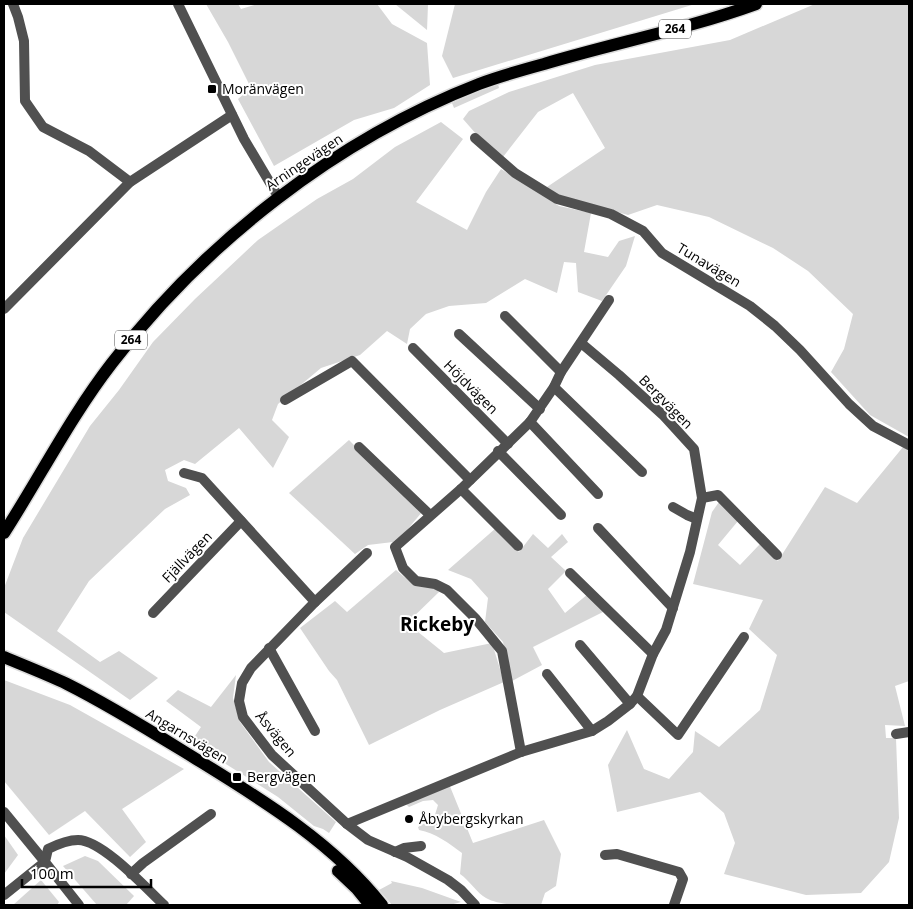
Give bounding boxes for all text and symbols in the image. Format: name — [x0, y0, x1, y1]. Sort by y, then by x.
road number: 264 — [659, 20, 691, 38]
place label: Moränvägen — [222, 79, 304, 98]
marker: Moränvägen — [206, 83, 218, 95]
street label: Arningevägen — [261, 129, 346, 195]
street label: Tunavägen — [674, 238, 745, 291]
road number: 264 — [115, 330, 147, 350]
street label: Höjdvägen — [440, 355, 503, 418]
street label: Bergvägen — [635, 371, 697, 433]
street label: Fjällvägen — [157, 527, 216, 586]
district label: Rickeby — [400, 611, 474, 637]
street label: Angarnsvägen — [143, 704, 232, 768]
street label: Åsvägen — [252, 707, 301, 761]
place label: Bergvägen — [247, 767, 316, 786]
marker: Bergvägen — [231, 771, 243, 783]
place label: Åbybergskyrkan — [419, 809, 524, 828]
marker: Åbybergskyrkan — [403, 813, 415, 825]
scale bar — [22, 856, 151, 888]
text: 100 m — [30, 863, 74, 883]

